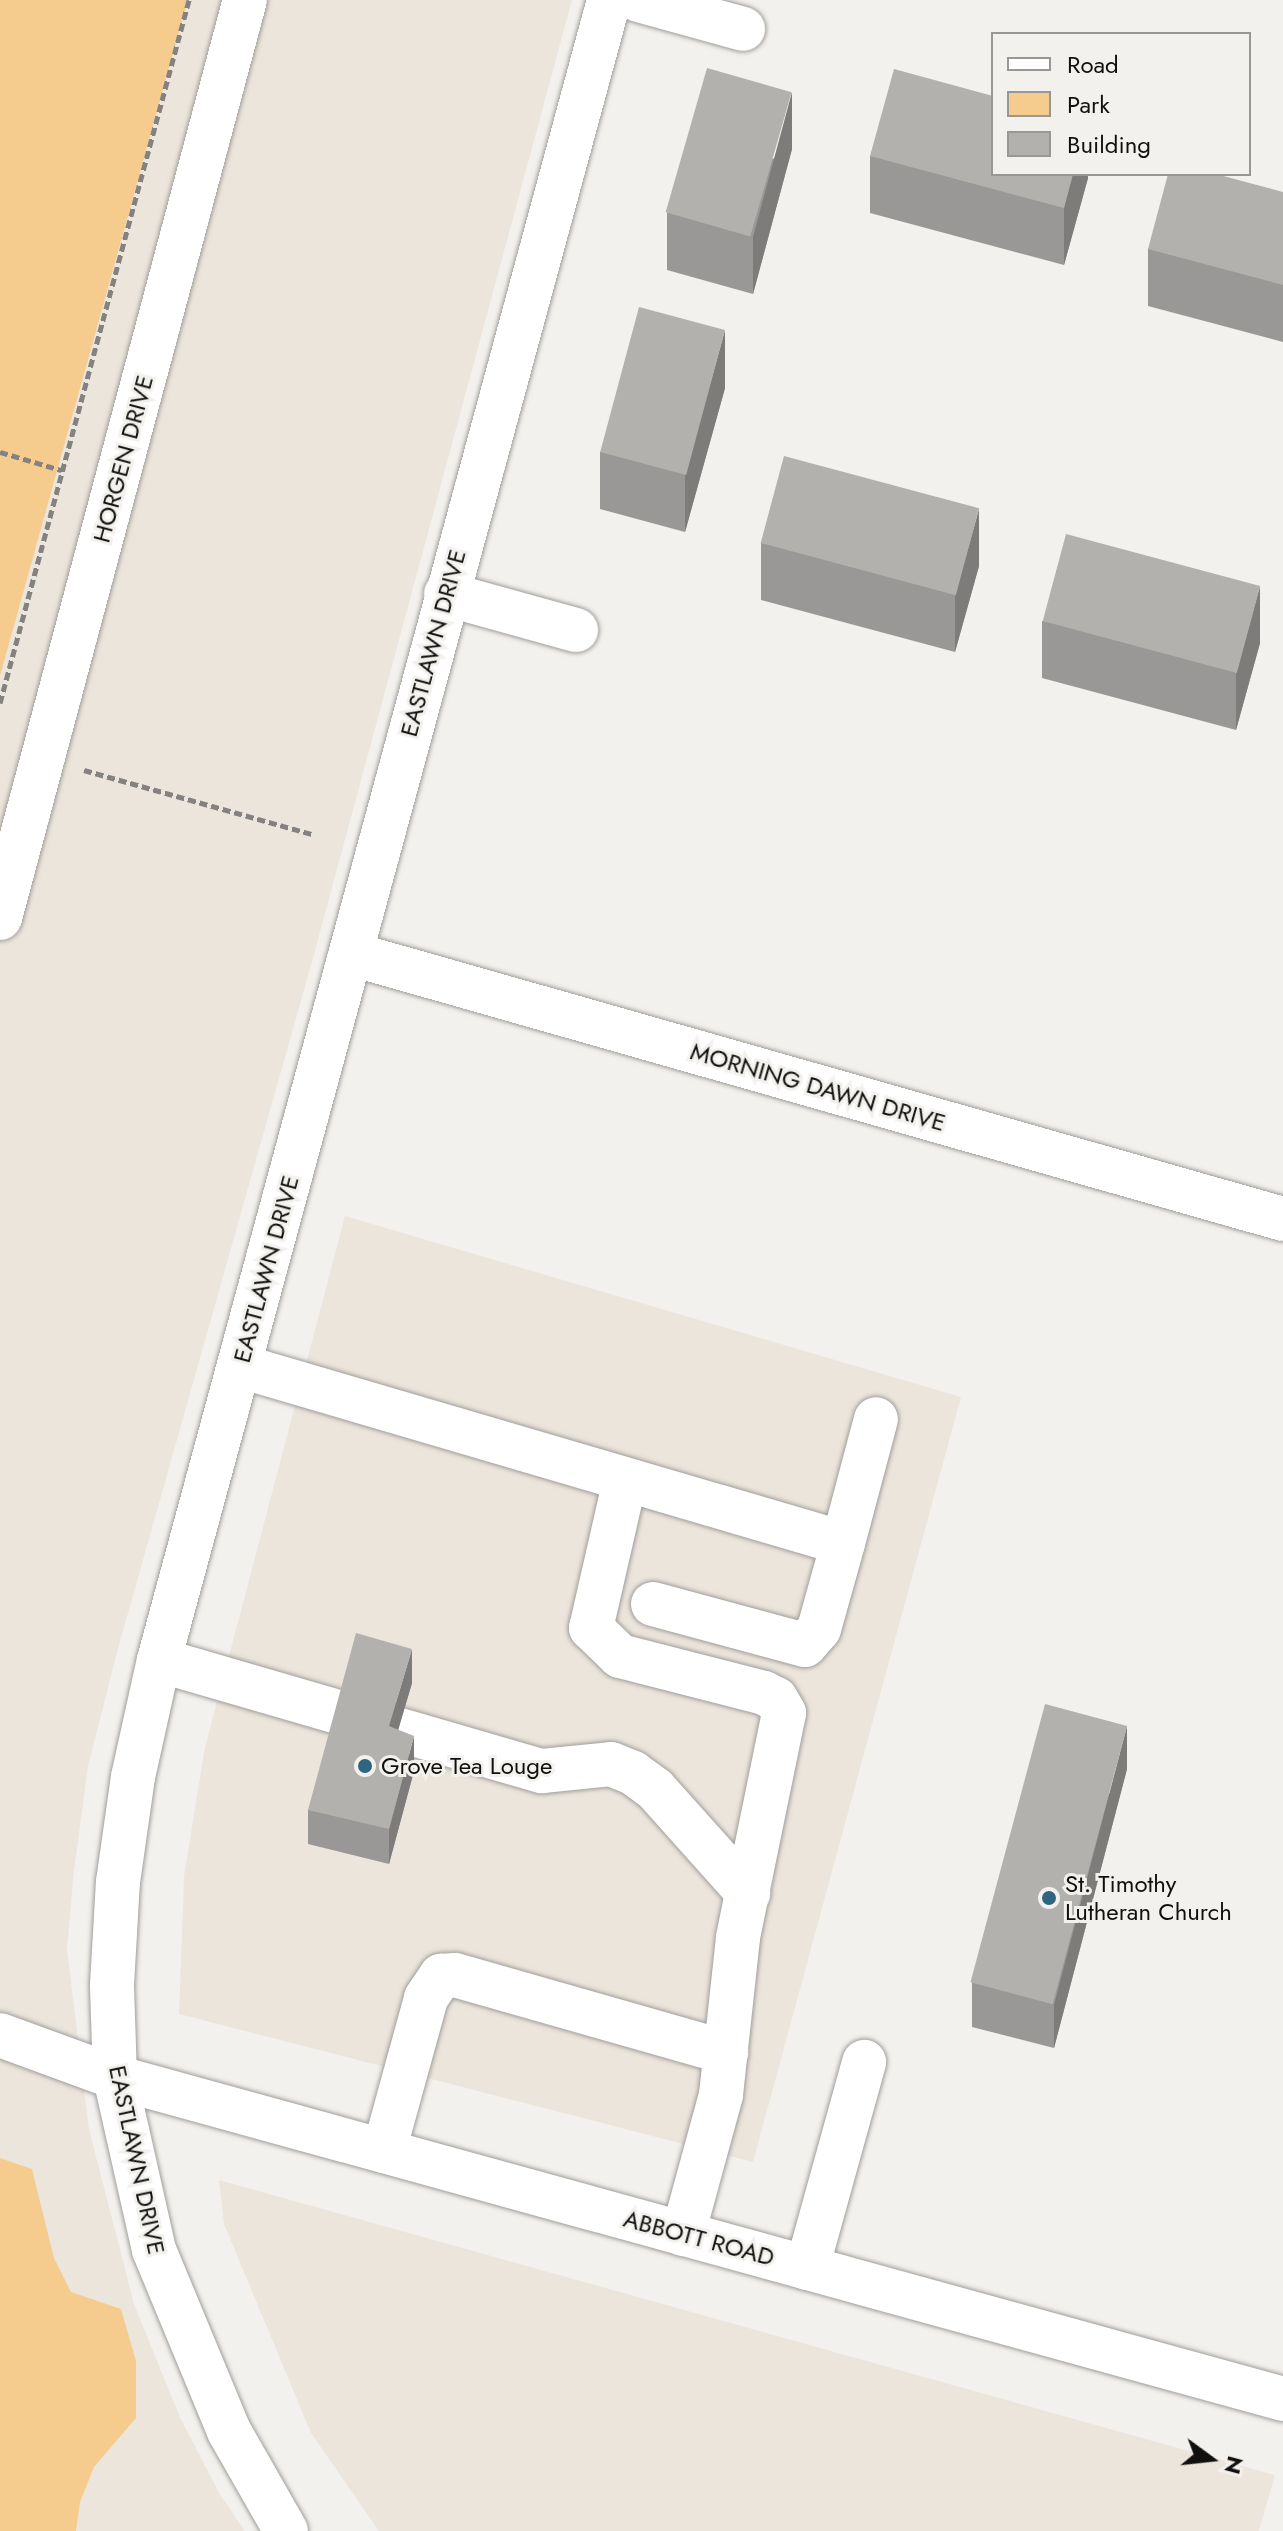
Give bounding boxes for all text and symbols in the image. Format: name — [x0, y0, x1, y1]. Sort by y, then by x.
legend — [991, 32, 1251, 176]
text: Road — [1067, 47, 1119, 82]
text: Park — [1067, 87, 1110, 122]
text: Building — [1067, 127, 1151, 162]
street label: HORGEN DRIVE — [87, 372, 159, 546]
street label: EASTLAWN DRIVE — [394, 546, 472, 740]
street label: MORNING DAWN DRIVE — [687, 1037, 949, 1137]
street label: EASTLAWN DRIVE — [227, 1172, 305, 1366]
place label: Grove Tea Louge — [381, 1752, 552, 1780]
marker: Grove Tea Louge — [356, 1757, 374, 1775]
place label: St. Timothy Lutheran Church — [1065, 1870, 1232, 1926]
marker: St. Timothy Lutheran Church — [1040, 1889, 1058, 1907]
street label: EASTLAWN DRIVE — [103, 2063, 171, 2257]
street label: ABBOTT ROAD — [620, 2204, 778, 2272]
north arrow — [1171, 2419, 1251, 2499]
text: N — [1216, 2453, 1252, 2478]

